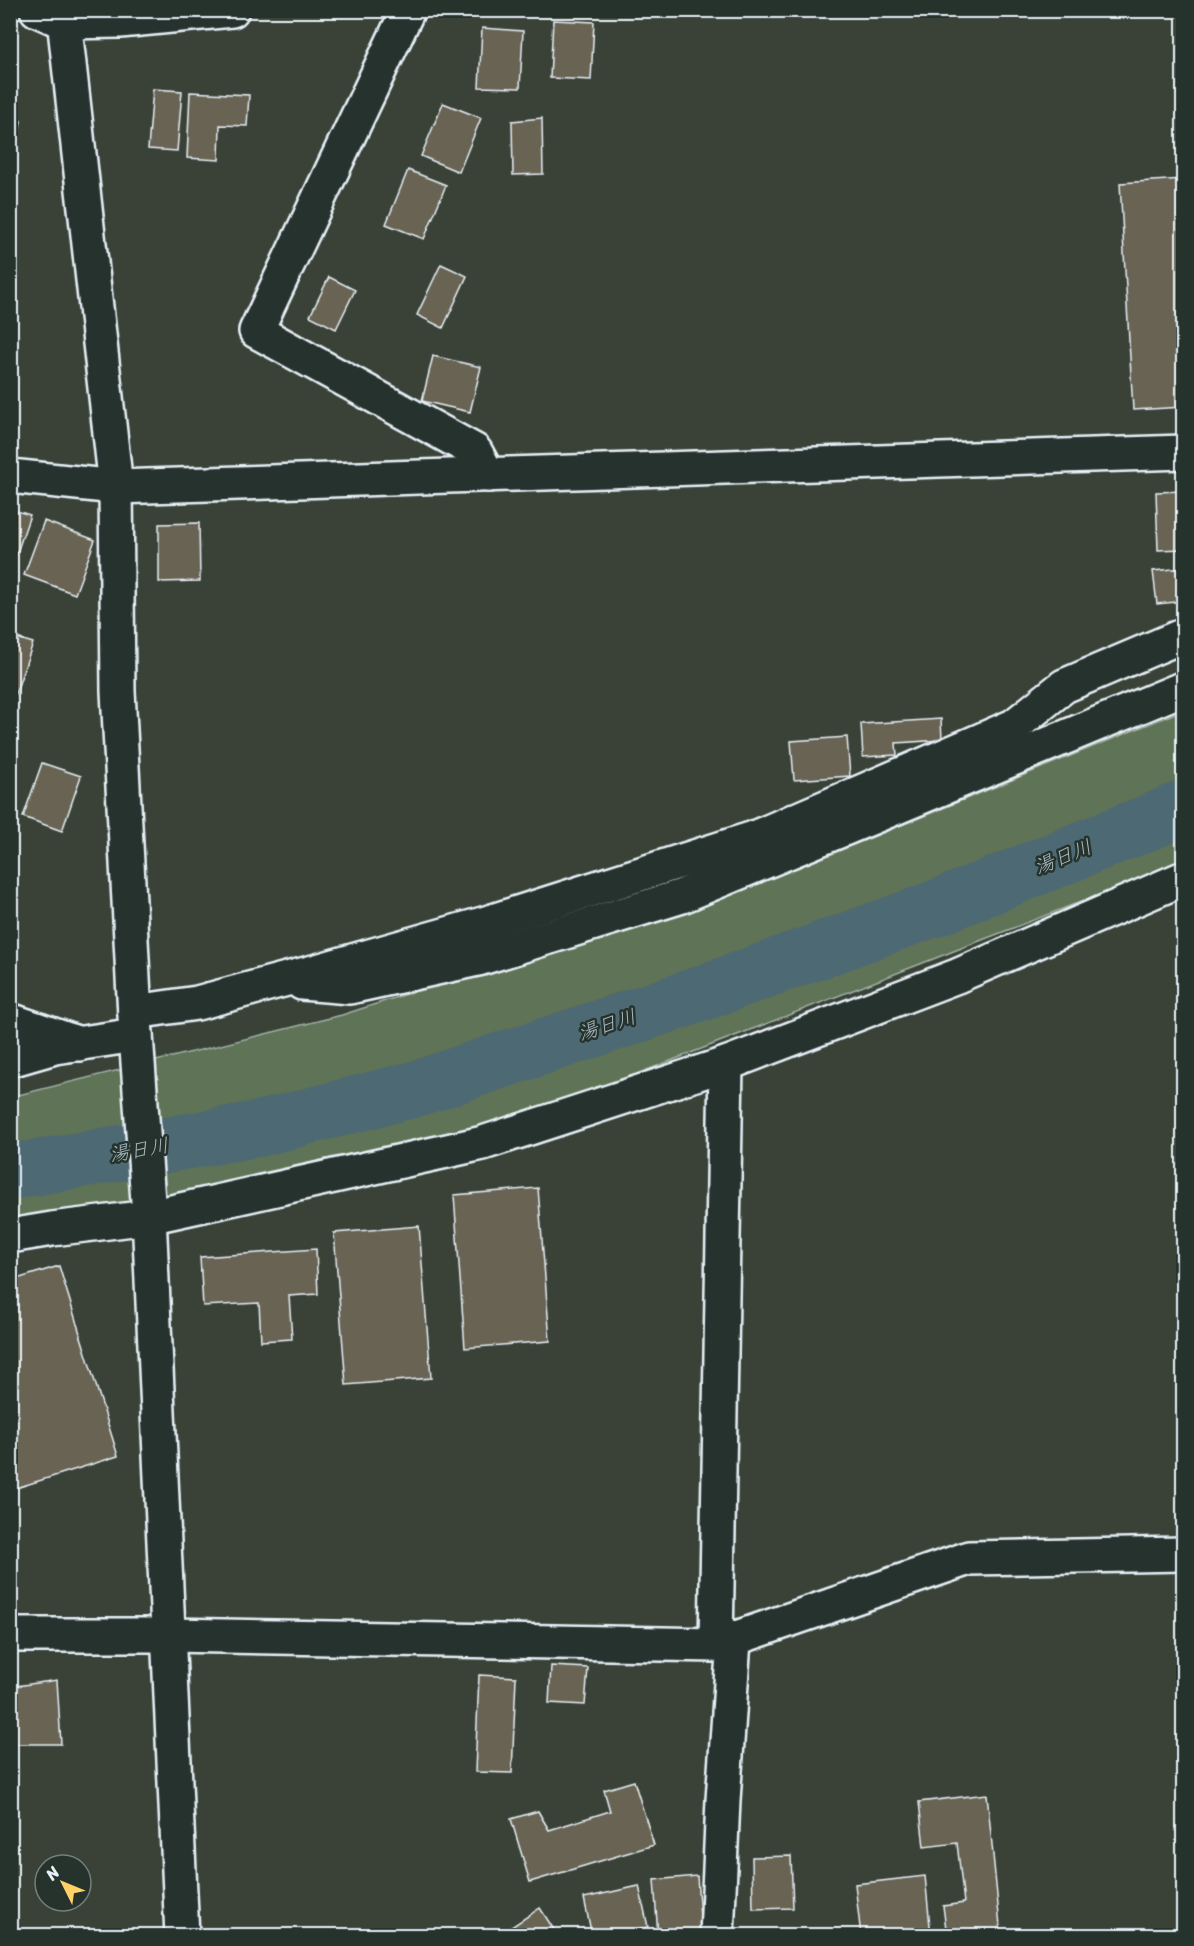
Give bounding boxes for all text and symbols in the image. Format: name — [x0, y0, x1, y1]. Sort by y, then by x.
water label: 湯日川 — [1029, 830, 1097, 884]
water label: 湯日川 — [573, 999, 641, 1051]
water label: 湯日川 — [106, 1128, 172, 1172]
north arrow — [33, 1853, 93, 1913]
text: N — [37, 1859, 67, 1888]

